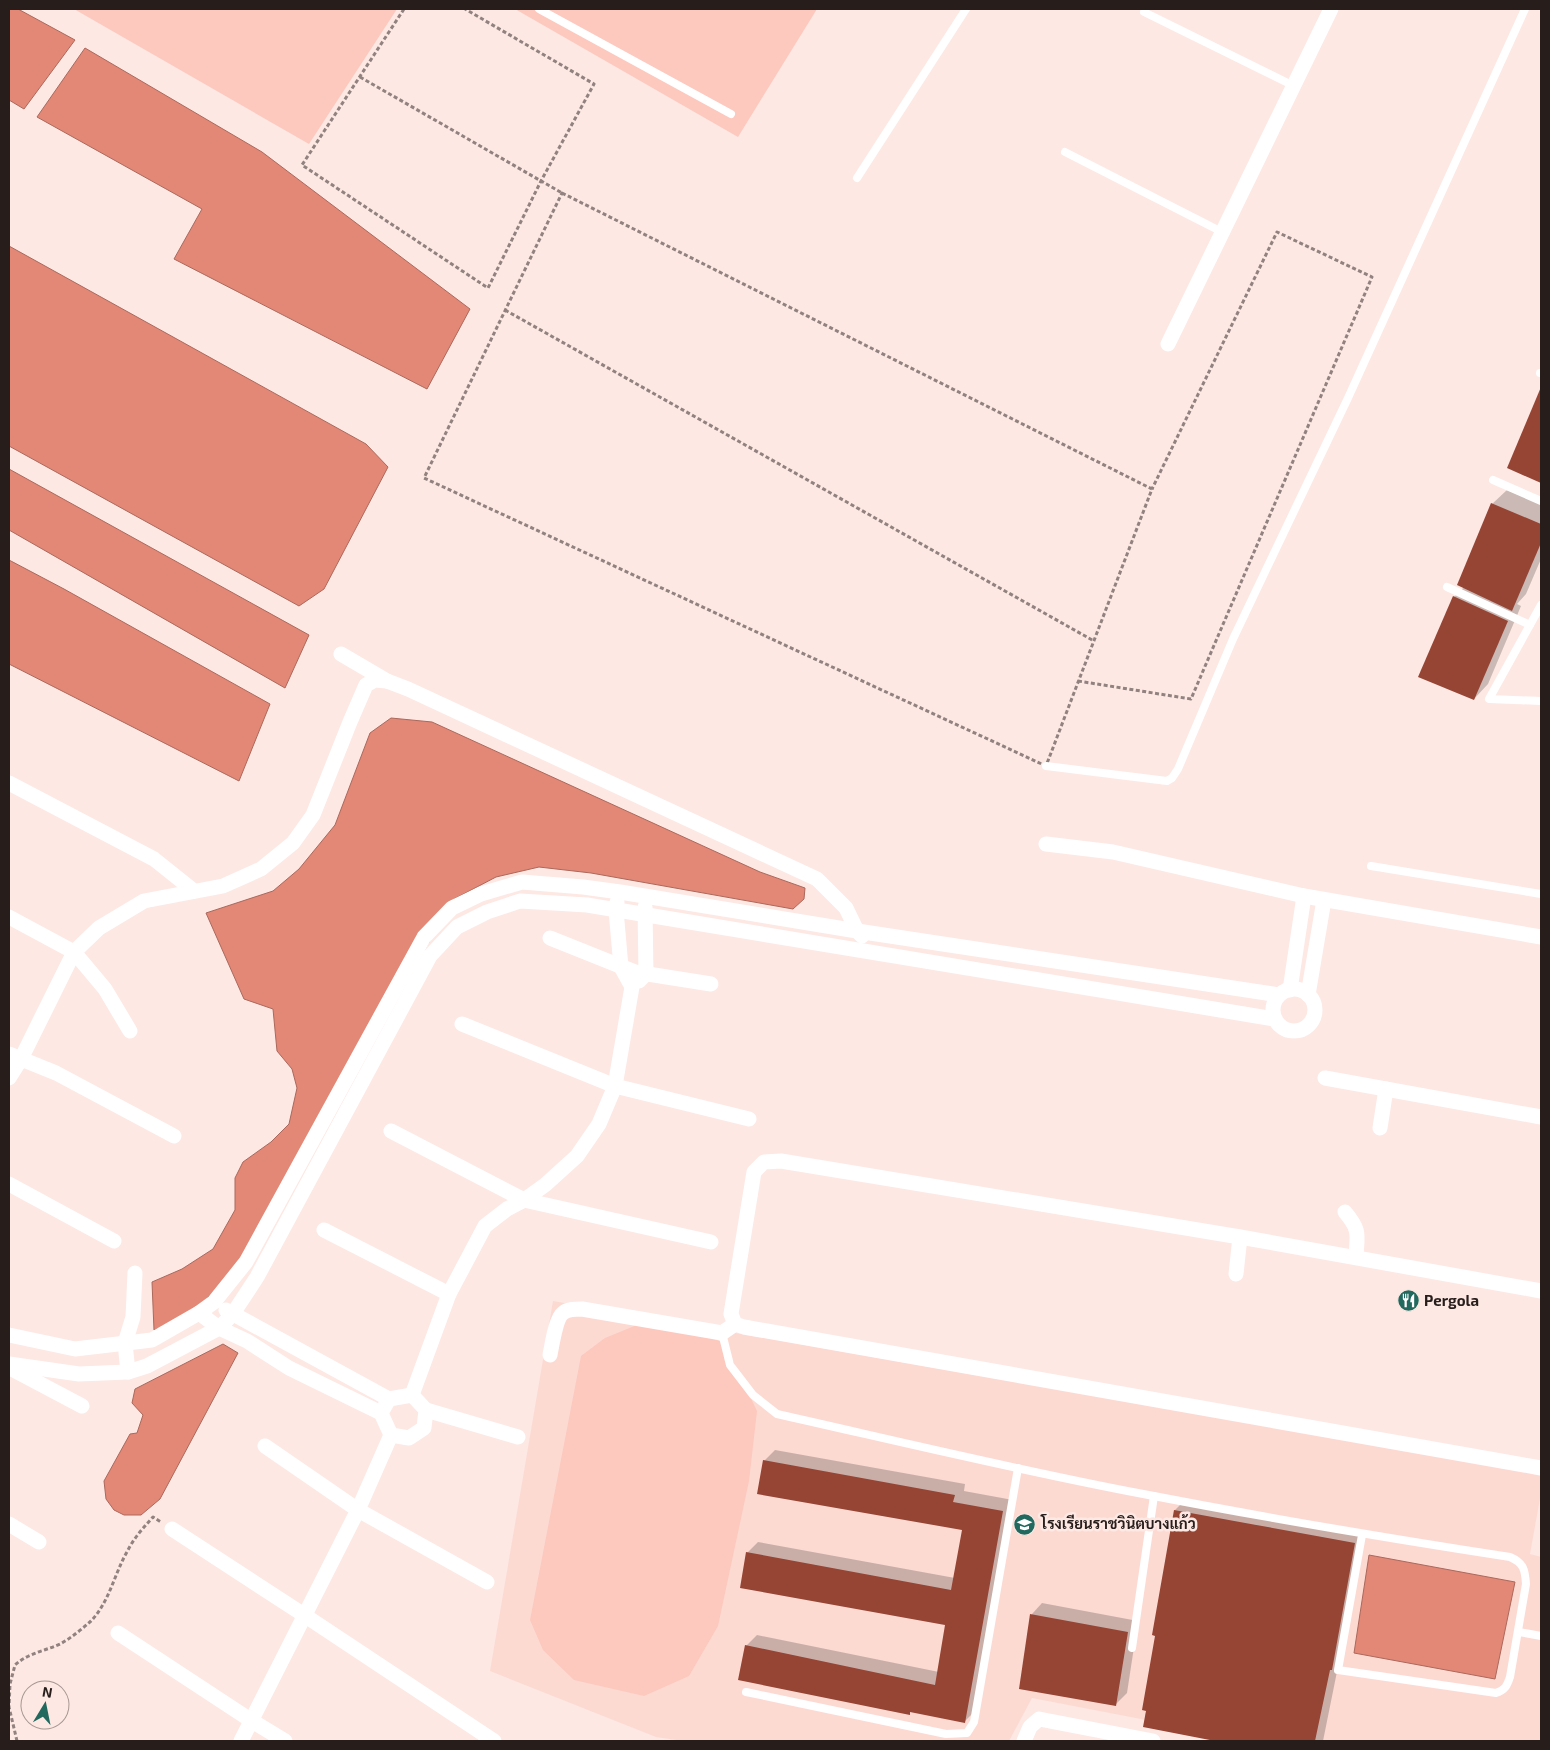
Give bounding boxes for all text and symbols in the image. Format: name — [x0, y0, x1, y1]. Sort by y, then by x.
restaurant icon: Pergola — [1396, 1289, 1420, 1313]
place label: Pergola — [1424, 1291, 1479, 1309]
school or university icon: โรงเรียนราชวินิตบางแก้ว — [1013, 1512, 1037, 1536]
place label: โรงเรียนราชวินิตบางแก้ว — [1040, 1513, 1196, 1532]
north arrow — [20, 1680, 70, 1730]
text: N — [41, 1682, 54, 1701]

